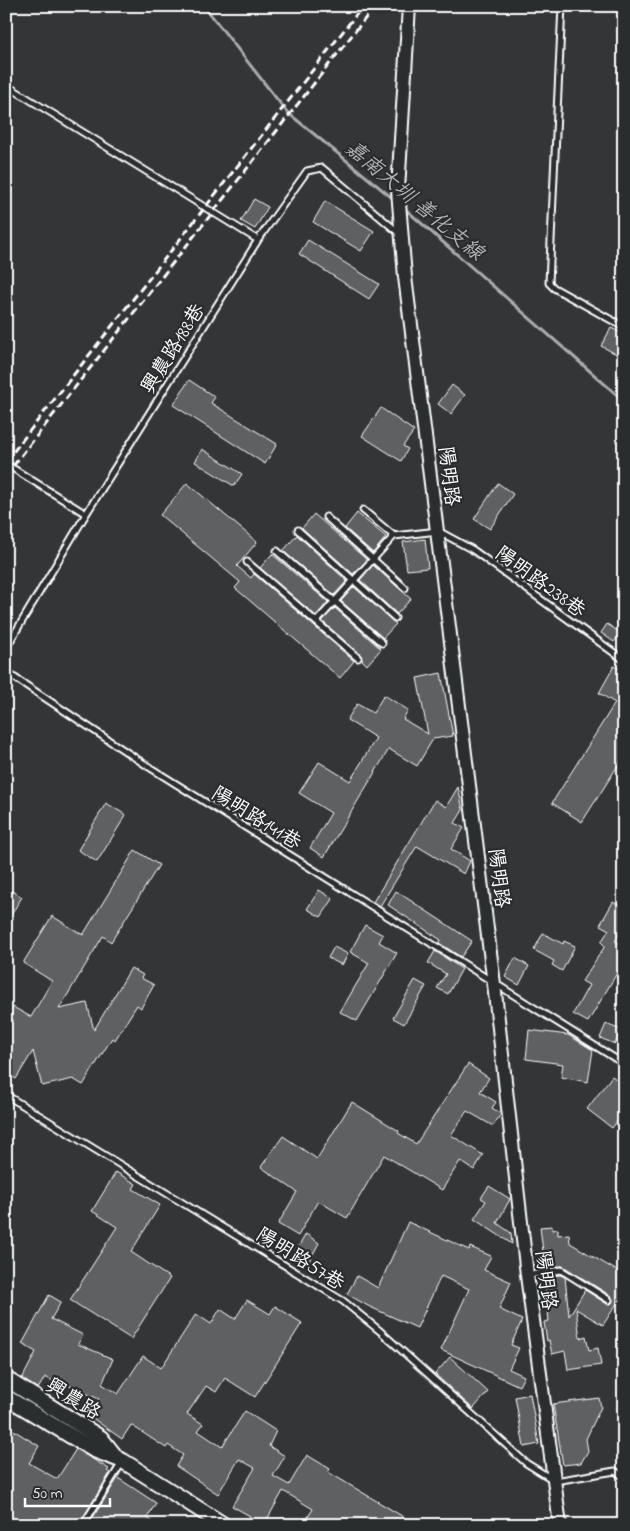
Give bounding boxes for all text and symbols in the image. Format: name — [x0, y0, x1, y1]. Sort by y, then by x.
water label: 嘉南大圳 善化支線 — [338, 134, 490, 269]
street label: 興農路188巷 — [135, 298, 214, 400]
street label: 陽明路 — [429, 445, 466, 509]
street label: 陽明路238巷 — [488, 540, 592, 626]
street label: 陽明路141巷 — [205, 780, 307, 859]
street label: 陽明路 — [479, 847, 516, 911]
street label: 陽明路57巷 — [250, 1221, 350, 1299]
street label: 陽明路 — [526, 1249, 563, 1313]
street label: 興農路 — [40, 1372, 107, 1429]
scale bar — [25, 1476, 110, 1508]
text: 50 m — [32, 1483, 63, 1505]

